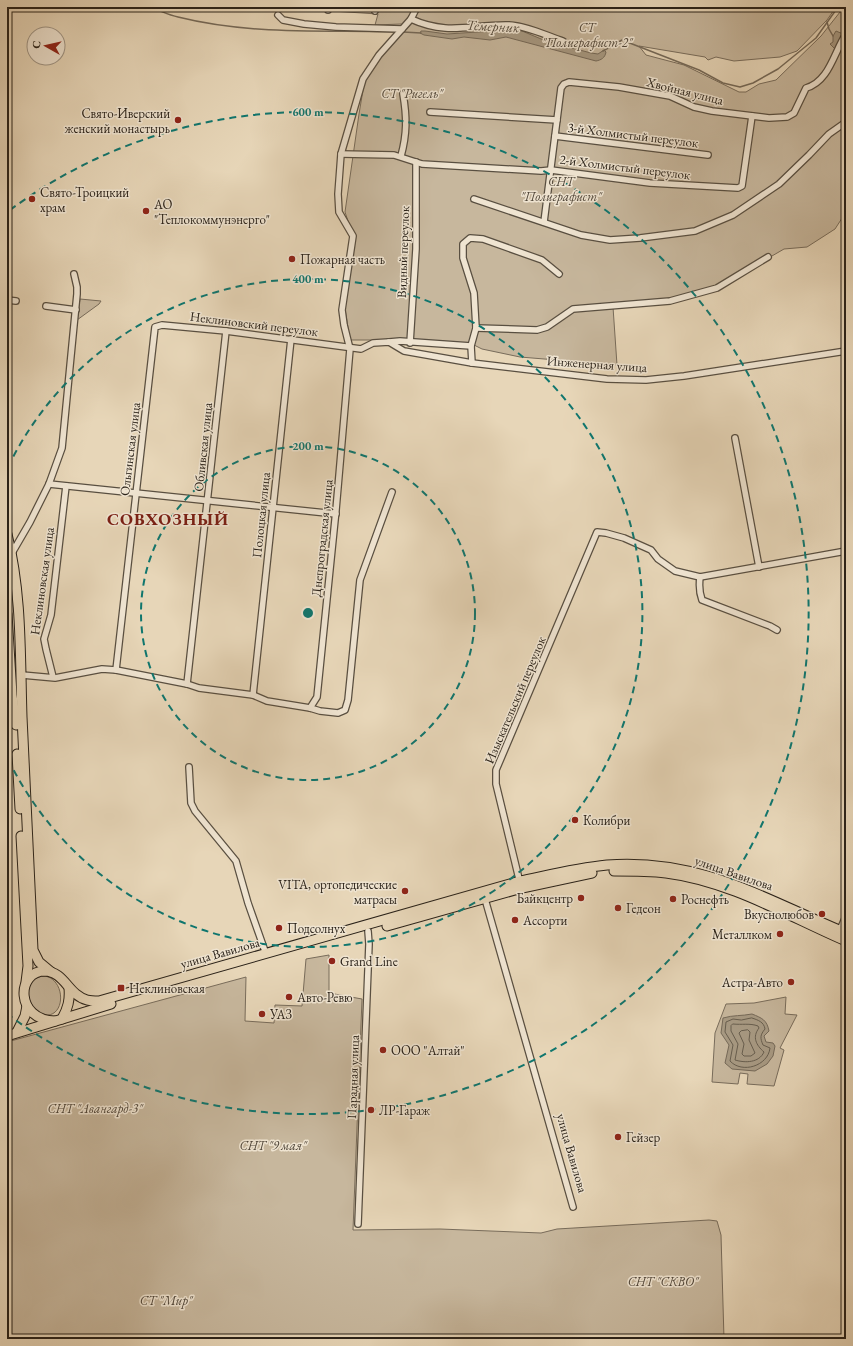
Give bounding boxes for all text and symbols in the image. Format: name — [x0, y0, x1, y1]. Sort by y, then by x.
water label: Темерник — [466, 16, 520, 36]
park label: СТ "Полиграфист-2" — [542, 19, 634, 51]
north arrow — [26, 26, 66, 66]
text: С — [29, 40, 44, 49]
street label: Хвойная улица — [644, 73, 726, 109]
park label: СТ "Ригель" — [381, 85, 444, 102]
text: 600 m — [292, 104, 324, 120]
place label: Свято-Иверский женский монастырь — [65, 105, 170, 137]
marker: Свято-Иверский женский монастырь — [173, 115, 183, 125]
street label: 3-й Холмистый переулок — [567, 119, 700, 152]
street label: 2-й Холмистый переулок — [559, 151, 692, 184]
park label: СНТ "Полиграфист" — [520, 173, 603, 205]
place label: Свято-Троицкий храм — [40, 184, 129, 216]
marker: Свято-Троицкий храм — [27, 194, 37, 204]
place label: АО "Теплокоммунэнерго" — [153, 196, 270, 228]
street label: Видный переулок — [393, 205, 413, 298]
marker: АО "Теплокоммунэнерго" — [141, 206, 151, 216]
place label: Пожарная часть — [300, 251, 385, 268]
marker: Пожарная часть — [287, 254, 297, 264]
text: 400 m — [292, 271, 324, 287]
street label: Неклиновский переулок — [189, 308, 320, 340]
street label: Инженерная улица — [546, 352, 649, 376]
street label: Ольгинская улица — [116, 400, 144, 497]
street label: Обливская улица — [190, 401, 216, 492]
text: 200 m — [292, 438, 324, 454]
street label: Полоцкая улица — [248, 470, 274, 559]
street label: Днепроградская улица — [307, 478, 337, 598]
district label: СОВХОЗНЫЙ — [107, 508, 229, 530]
street label: Неклиновская улица — [26, 525, 58, 636]
centre of rings — [301, 606, 315, 620]
street label: Изыскательский переулок — [480, 633, 550, 766]
place label: Колибри — [583, 812, 630, 829]
marker: Колибри — [570, 815, 580, 825]
street label: улица Вавилова — [693, 852, 776, 895]
place label: VITA, ортопедические матрасы — [278, 876, 397, 908]
marker: VITA, ортопедические матрасы — [400, 886, 410, 896]
place label: Байкцентр — [517, 890, 573, 907]
place label: Роснефть — [681, 891, 729, 908]
marker: Байкцентр — [576, 893, 586, 903]
marker: Роснефть — [668, 894, 678, 904]
place label: Гедеон — [626, 900, 661, 917]
marker: Гедеон — [613, 903, 623, 913]
place label: Вкуснолюбов — [744, 906, 814, 923]
marker: Вкуснолюбов — [817, 909, 827, 919]
place label: Ассорти — [522, 912, 568, 929]
marker: Ассорти — [510, 915, 520, 925]
place label: Подсолнух — [287, 920, 346, 937]
marker: Подсолнух — [274, 923, 284, 933]
place label: Металлком — [712, 926, 772, 943]
marker: Металлком — [775, 929, 785, 939]
street label: улица Вавилова — [178, 933, 262, 972]
place label: Grand Line — [340, 953, 398, 970]
marker: Grand Line — [327, 956, 337, 966]
place label: Астра-Авто — [721, 974, 783, 991]
marker: Астра-Авто — [786, 977, 796, 987]
place label: Неклиновская — [129, 980, 205, 997]
marker: Неклиновская — [116, 983, 126, 993]
place label: Авто-Ревю — [296, 989, 353, 1006]
marker: Авто-Ревю — [284, 992, 294, 1002]
place label: УАЗ — [269, 1006, 293, 1023]
marker: УАЗ — [257, 1009, 267, 1019]
street label: Парадная улица — [343, 1034, 363, 1119]
place label: ООО "Алтай" — [391, 1042, 465, 1059]
marker: ООО "Алтай" — [378, 1045, 388, 1055]
park label: СНТ "Авангард-3" — [48, 1100, 144, 1117]
place label: ЛР-Гараж — [379, 1102, 430, 1119]
marker: ЛР-Гараж — [366, 1105, 376, 1115]
street label: улица Вавилова — [553, 1111, 592, 1195]
place label: Гейзер — [626, 1129, 661, 1146]
marker: Гейзер — [613, 1132, 623, 1142]
park label: СНТ "9 мая" — [240, 1137, 308, 1154]
park label: СНТ "СКВО" — [628, 1273, 700, 1290]
park label: СТ "Мир" — [140, 1292, 194, 1309]

